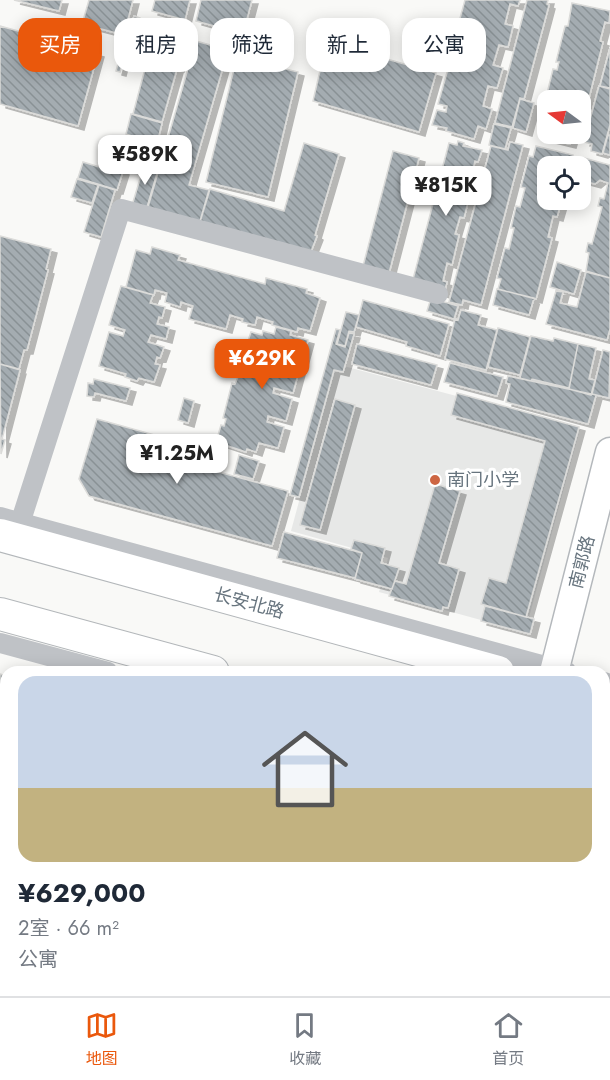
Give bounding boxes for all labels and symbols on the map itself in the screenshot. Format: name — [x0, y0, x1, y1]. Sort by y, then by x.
north arrow — [537, 90, 591, 144]
pin: ¥589K — [103, 135, 187, 186]
pin: ¥815K — [404, 166, 488, 217]
pin: ¥629K — [220, 339, 304, 390]
pin: ¥1.25M — [128, 434, 226, 485]
place label: 南门小学 — [447, 467, 519, 493]
marker: 南门小学 — [428, 473, 442, 487]
street label: 南郭路 — [563, 533, 601, 591]
street label: 长安北路 — [211, 581, 287, 625]

